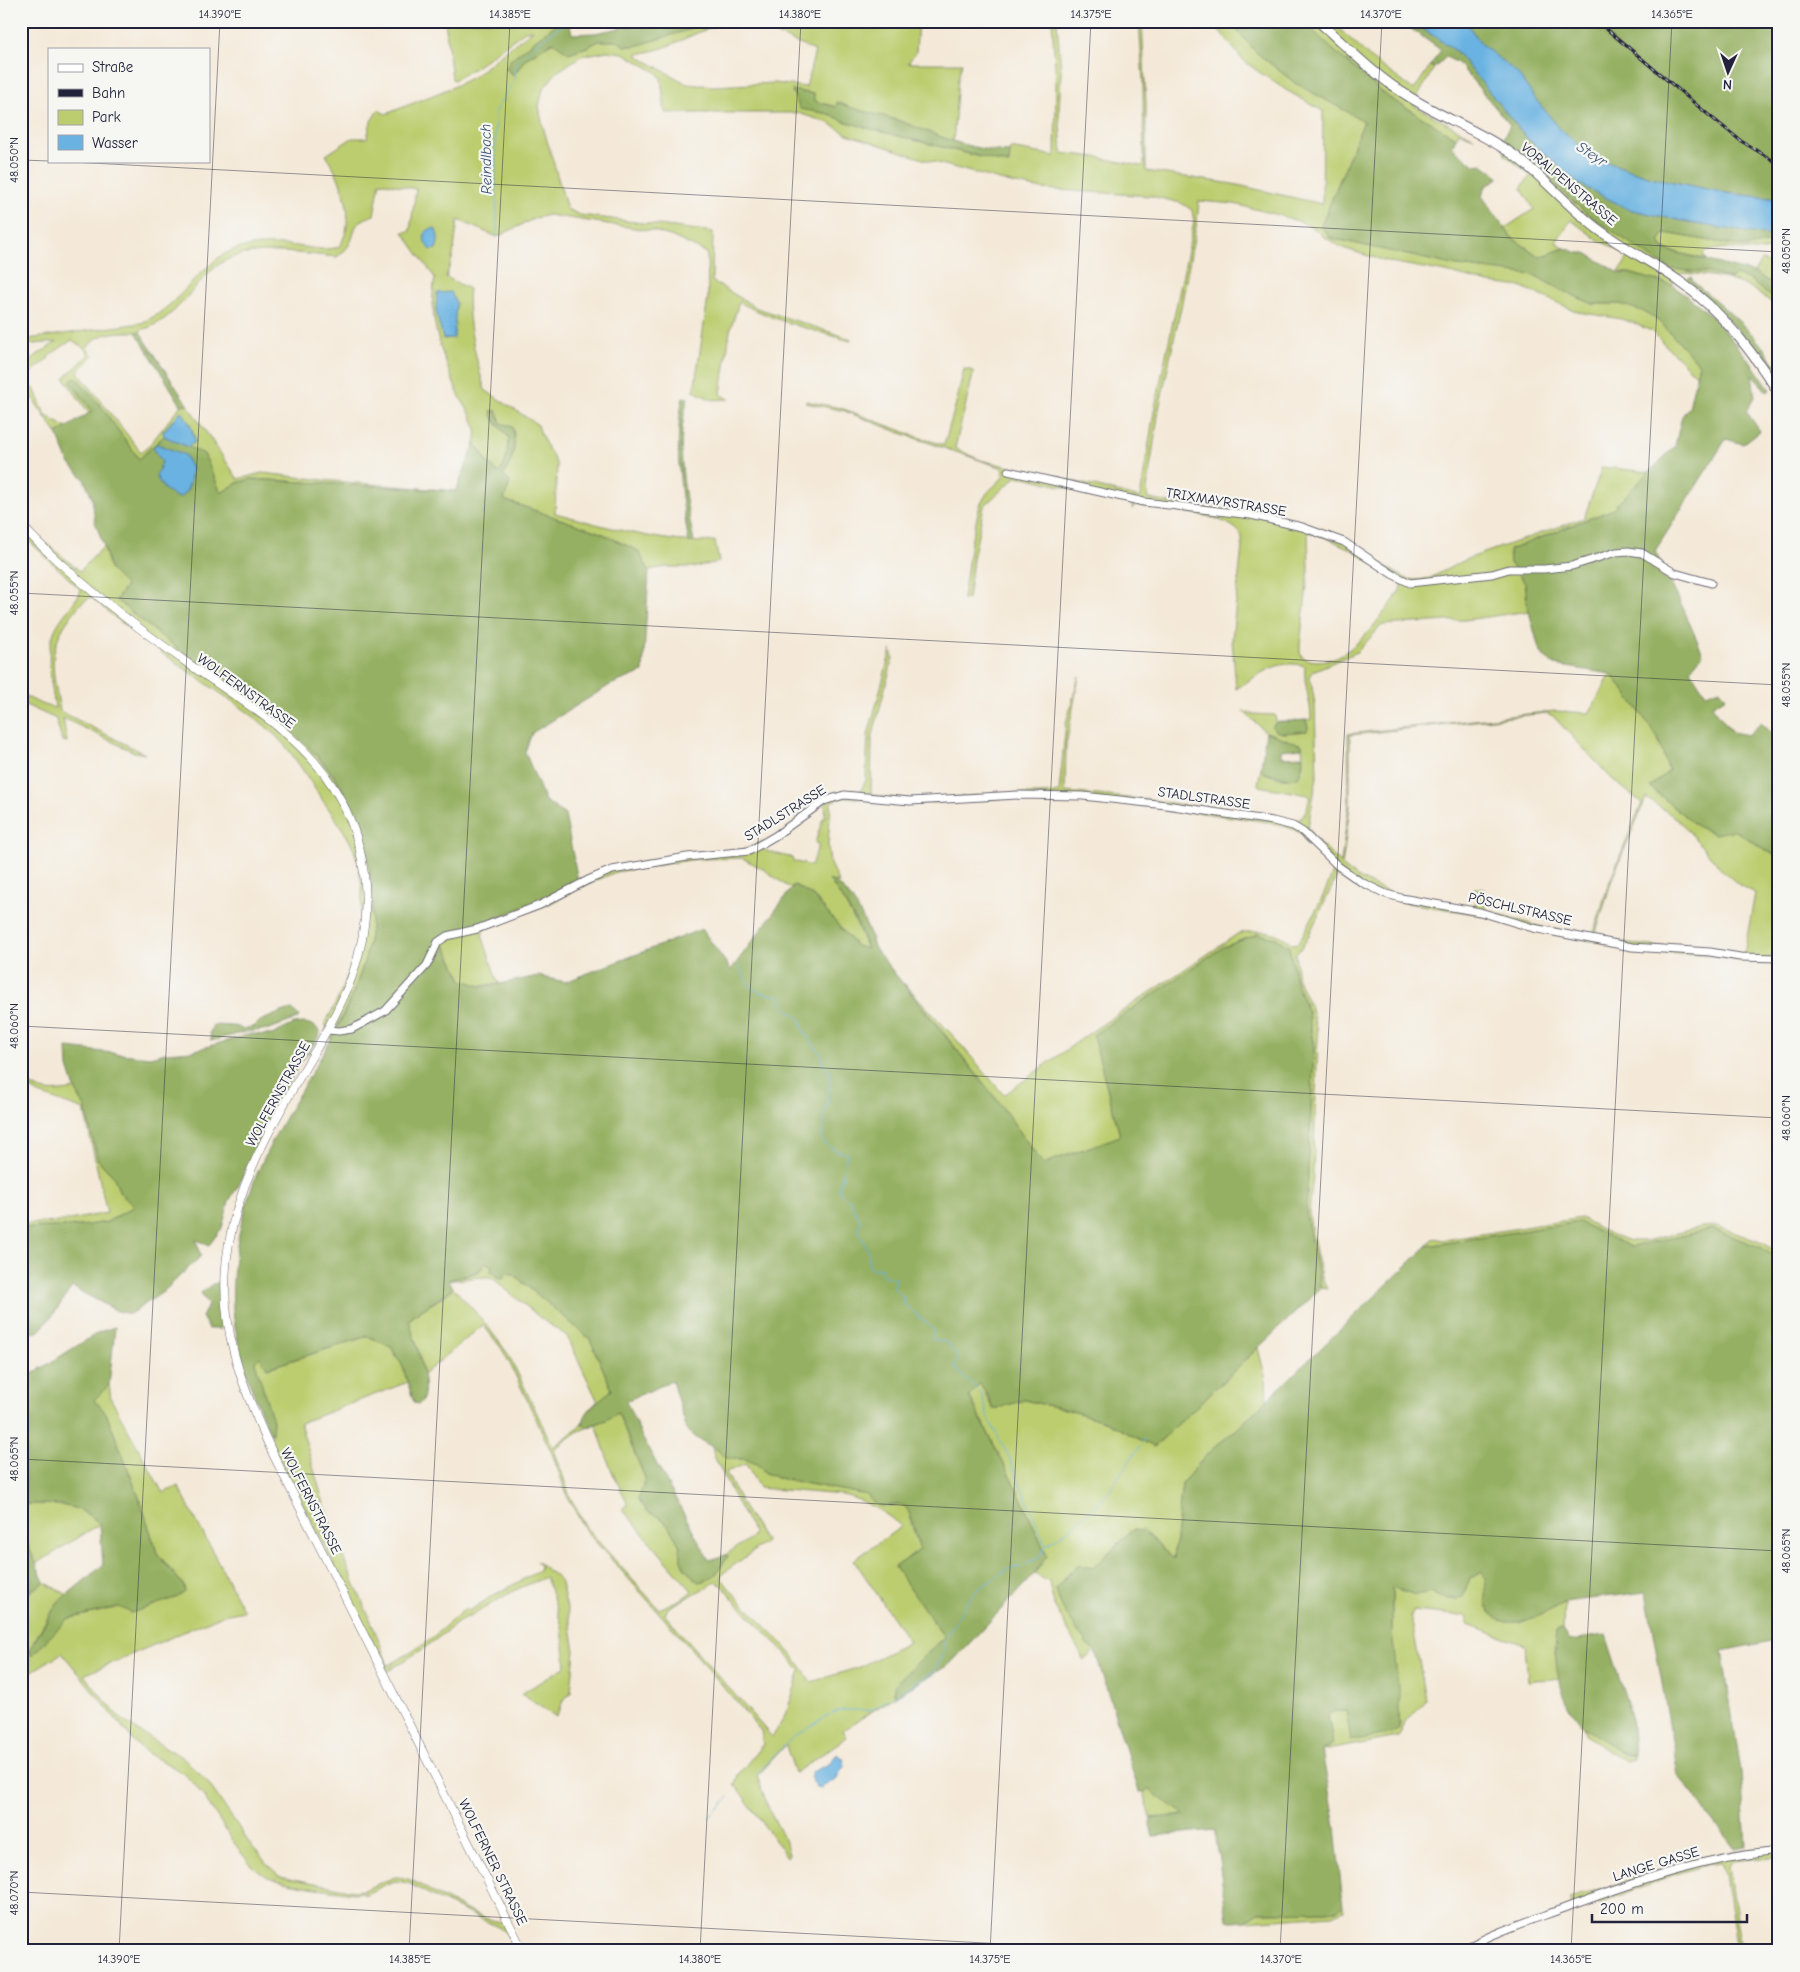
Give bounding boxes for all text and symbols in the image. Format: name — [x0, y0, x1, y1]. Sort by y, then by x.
text: 14.390°E — [199, 7, 241, 21]
text: 14.385°E — [489, 7, 531, 21]
text: 14.380°E — [779, 7, 821, 21]
text: 14.375°E — [1071, 7, 1111, 21]
text: 14.370°E — [1360, 7, 1402, 21]
text: 14.365°E — [1651, 7, 1693, 21]
legend — [48, 48, 210, 162]
north arrow — [1702, 48, 1752, 98]
text: Straße — [92, 58, 134, 76]
text: N — [1722, 76, 1732, 93]
text: Bahn — [92, 84, 125, 102]
text: Park — [92, 108, 121, 126]
water label: Reindlbach — [476, 124, 496, 194]
text: Wasser — [92, 134, 138, 152]
text: 48.050°N — [7, 137, 21, 183]
water label: Steyr — [1573, 137, 1612, 171]
street label: VORALPENSTRASSE — [1517, 139, 1621, 229]
text: 48.050°N — [1779, 228, 1793, 274]
street label: TRIXMAYRSTRASSE — [1165, 484, 1287, 520]
text: 48.055°N — [7, 570, 21, 616]
street label: WOLFERNSTRASSE — [194, 650, 298, 732]
text: 48.055°N — [1779, 662, 1793, 708]
street label: STADLSTRASSE — [741, 781, 829, 845]
street label: STADLSTRASSE — [1157, 783, 1251, 813]
street label: PÖSCHLSTRASSE — [1467, 889, 1573, 929]
text: 48.060°N — [7, 1003, 21, 1049]
street label: WOLFERNSTRASSE — [242, 1039, 314, 1149]
text: 48.060°N — [1779, 1095, 1793, 1141]
text: 48.065°N — [7, 1436, 21, 1482]
street label: WOLFERNSTRASSE — [277, 1445, 345, 1557]
text: 48.065°N — [1779, 1528, 1793, 1574]
street label: WOLFERNER STRASSE — [455, 1796, 531, 1928]
street label: LANGE GASSE — [1611, 1843, 1701, 1885]
text: 48.070°N — [7, 1871, 21, 1915]
scale bar — [1592, 1892, 1748, 1924]
text: 200 m — [1600, 1900, 1644, 1918]
text: 14.390°E — [98, 1952, 140, 1966]
text: 14.385°E — [389, 1952, 431, 1966]
text: 14.380°E — [679, 1952, 721, 1966]
text: 14.375°E — [970, 1952, 1010, 1966]
text: 14.370°E — [1260, 1952, 1302, 1966]
text: 14.365°E — [1550, 1952, 1592, 1966]

